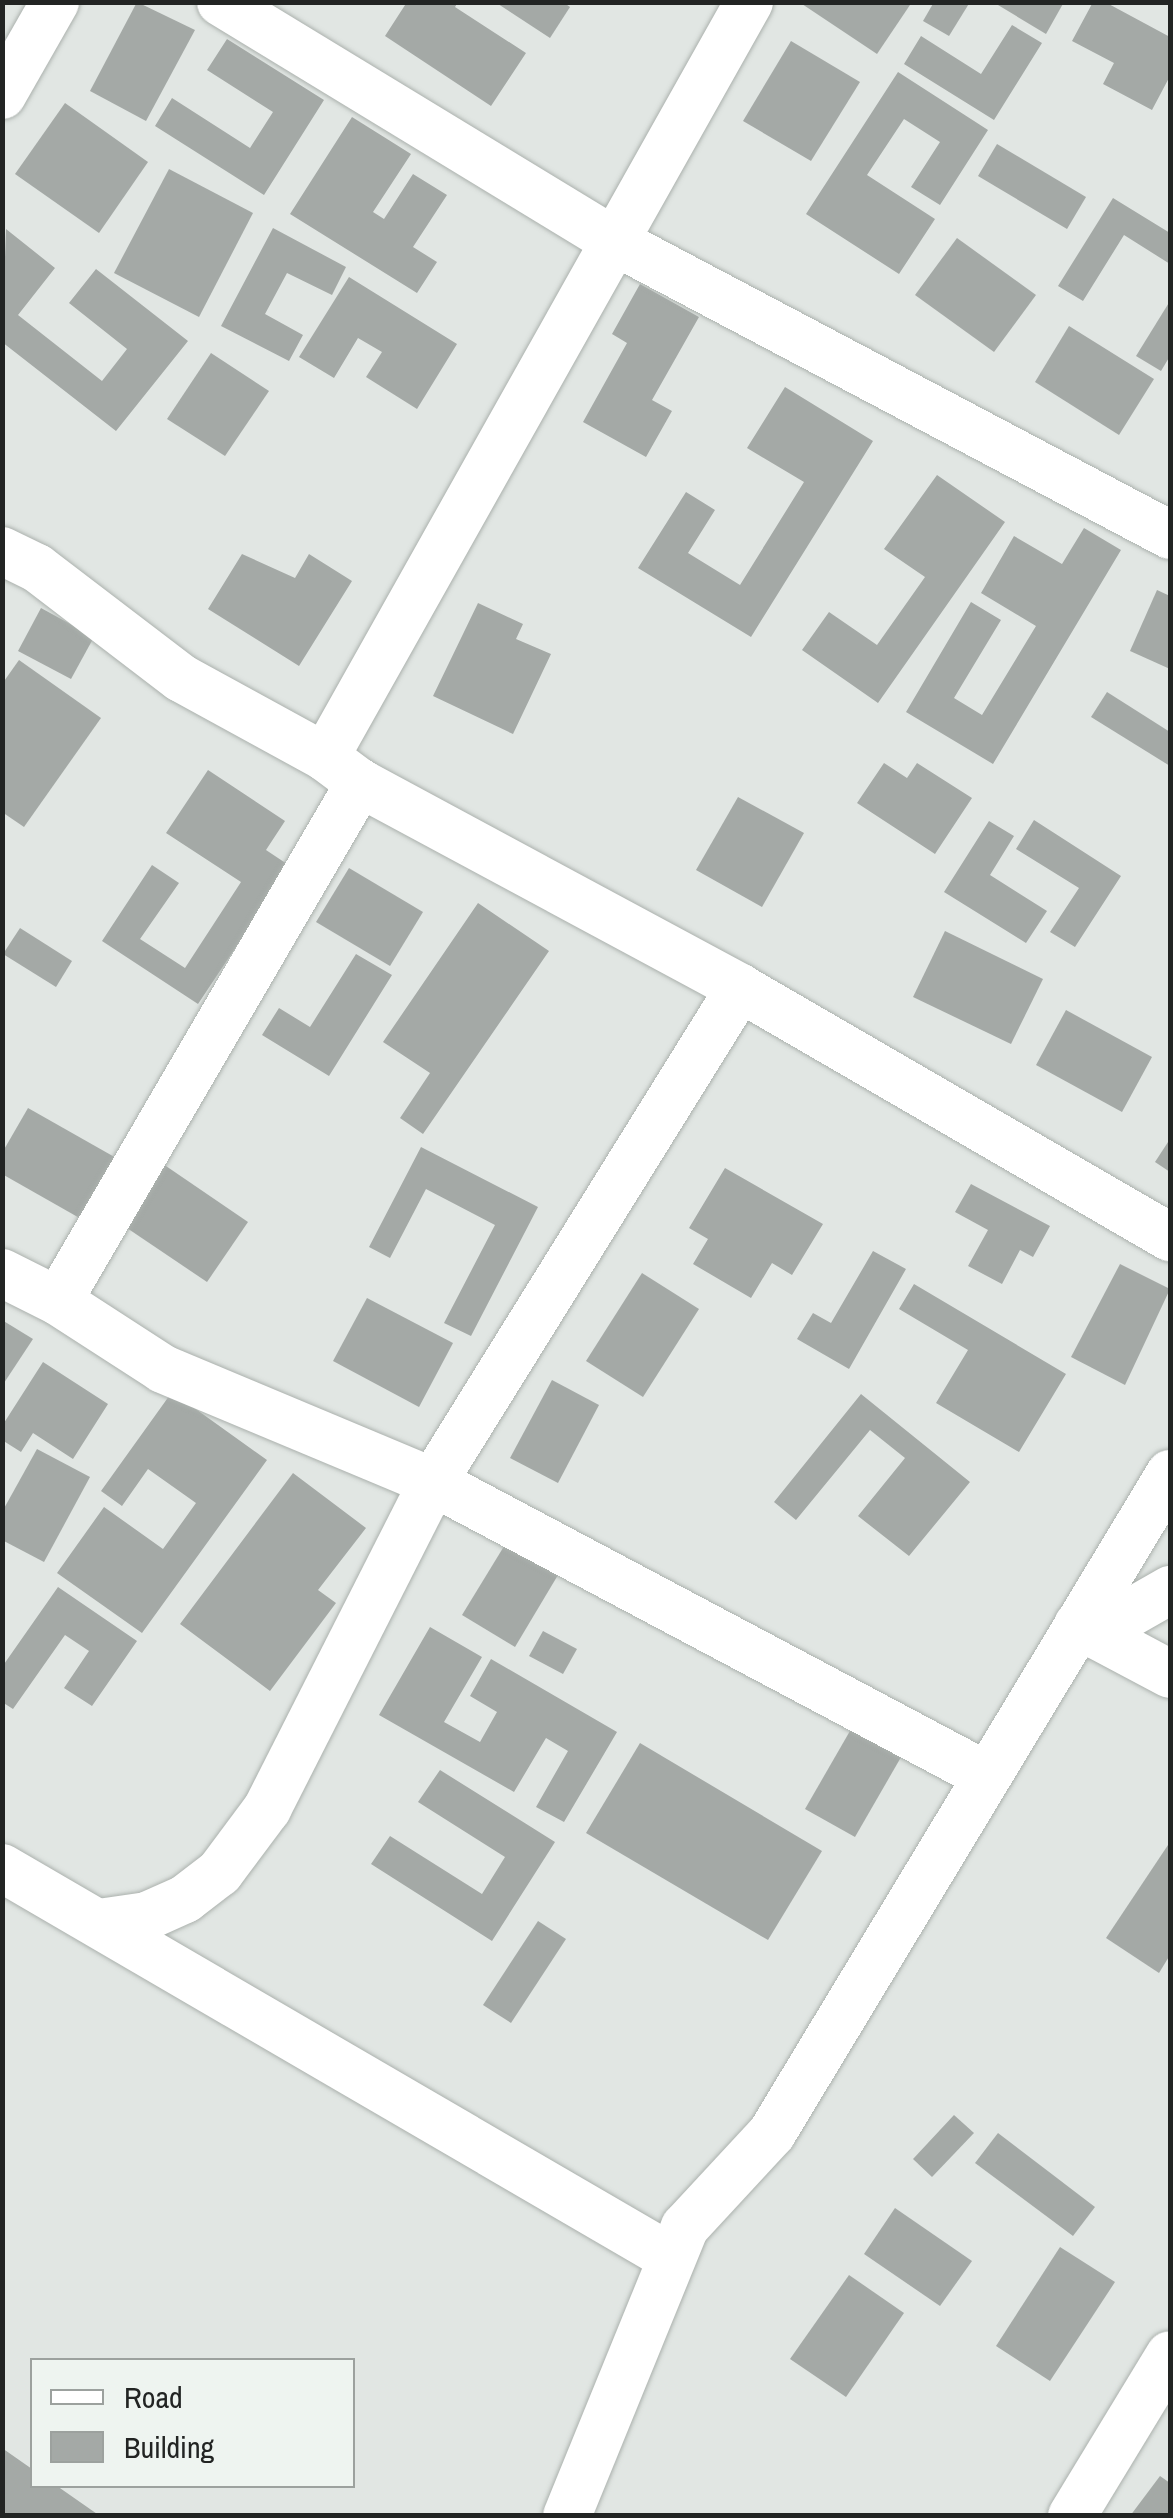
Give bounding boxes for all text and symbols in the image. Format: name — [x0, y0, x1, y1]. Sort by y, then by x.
legend — [30, 2358, 355, 2488]
text: Road — [124, 2377, 183, 2417]
text: Building — [124, 2427, 214, 2467]

